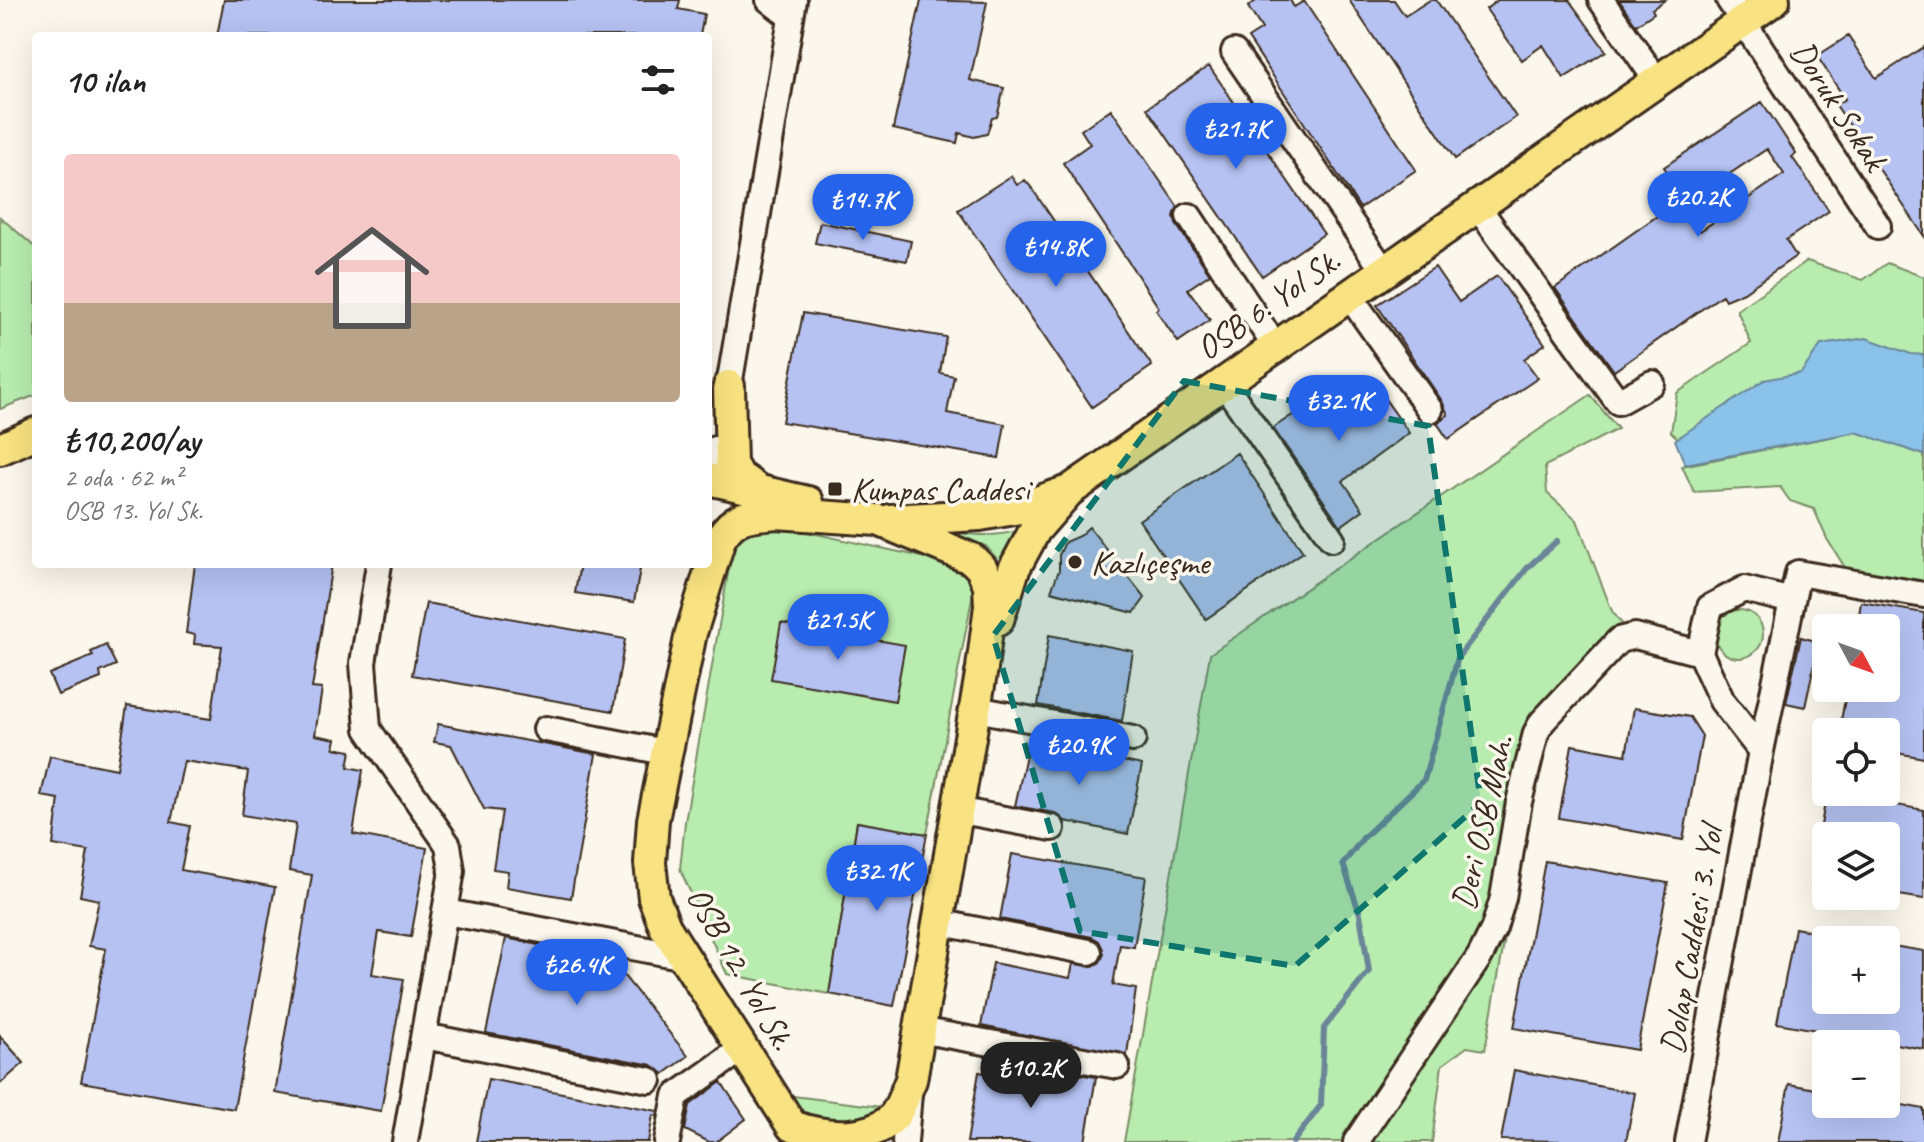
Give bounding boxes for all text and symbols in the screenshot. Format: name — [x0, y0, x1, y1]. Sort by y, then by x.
street label: Doruk Sokak — [1781, 32, 1898, 180]
icon: filters — [636, 58, 680, 102]
text: 10 ilan — [64, 59, 145, 102]
pin: ₺21.7K — [1171, 103, 1301, 171]
text: ₺21.7K — [1203, 112, 1269, 145]
pin: ₺20.2K — [1633, 171, 1763, 239]
pin: ₺14.7K — [798, 174, 928, 242]
text: ₺20.2K — [1665, 180, 1731, 213]
text: ₺14.7K — [830, 183, 896, 216]
icon: home — [300, 206, 444, 350]
pin: ₺14.8K — [991, 221, 1121, 289]
text: ₺14.8K — [1023, 230, 1089, 263]
street label: OSB 6. Yol Sk. — [1188, 239, 1349, 369]
pin: ₺32.1K — [1274, 375, 1404, 443]
text: ₺32.1K — [1306, 384, 1372, 417]
text: ₺10,200/ay — [64, 418, 200, 461]
text: 2 oda · 62 m² — [64, 461, 182, 494]
place label: Kumpas Caddesi — [851, 468, 1033, 511]
marker: Kumpas Caddesi — [826, 480, 844, 498]
text: OSB 13. Yol Sk. — [64, 494, 203, 527]
place label: Kazlıçeşme — [1091, 541, 1212, 584]
marker: Kazlıçeşme — [1066, 553, 1084, 571]
pin: ₺21.5K — [773, 594, 903, 662]
text: ₺21.5K — [806, 603, 870, 636]
north arrow — [1812, 614, 1900, 702]
map controls — [1812, 614, 1900, 1118]
button: locate — [1812, 718, 1900, 806]
pin: ₺20.9K — [1014, 719, 1144, 787]
text: ₺20.9K — [1047, 728, 1111, 761]
street label: Deri OSB Mah. — [1441, 730, 1523, 913]
street label: Dolap Caddesi 3. Yol — [1650, 817, 1733, 1057]
button: layers — [1812, 822, 1900, 910]
pin: ₺32.1K — [812, 845, 942, 913]
text: ₺32.1K — [844, 854, 910, 887]
street label: OSB 12. Yol Sk. — [677, 879, 805, 1057]
button: + — [1812, 926, 1900, 1014]
pin: ₺26.4K — [512, 939, 642, 1007]
text: ₺26.4K — [544, 948, 610, 981]
button: − — [1812, 1030, 1900, 1118]
pin: ₺10.2K — [966, 1042, 1096, 1110]
text: ₺10.2K — [998, 1051, 1064, 1084]

